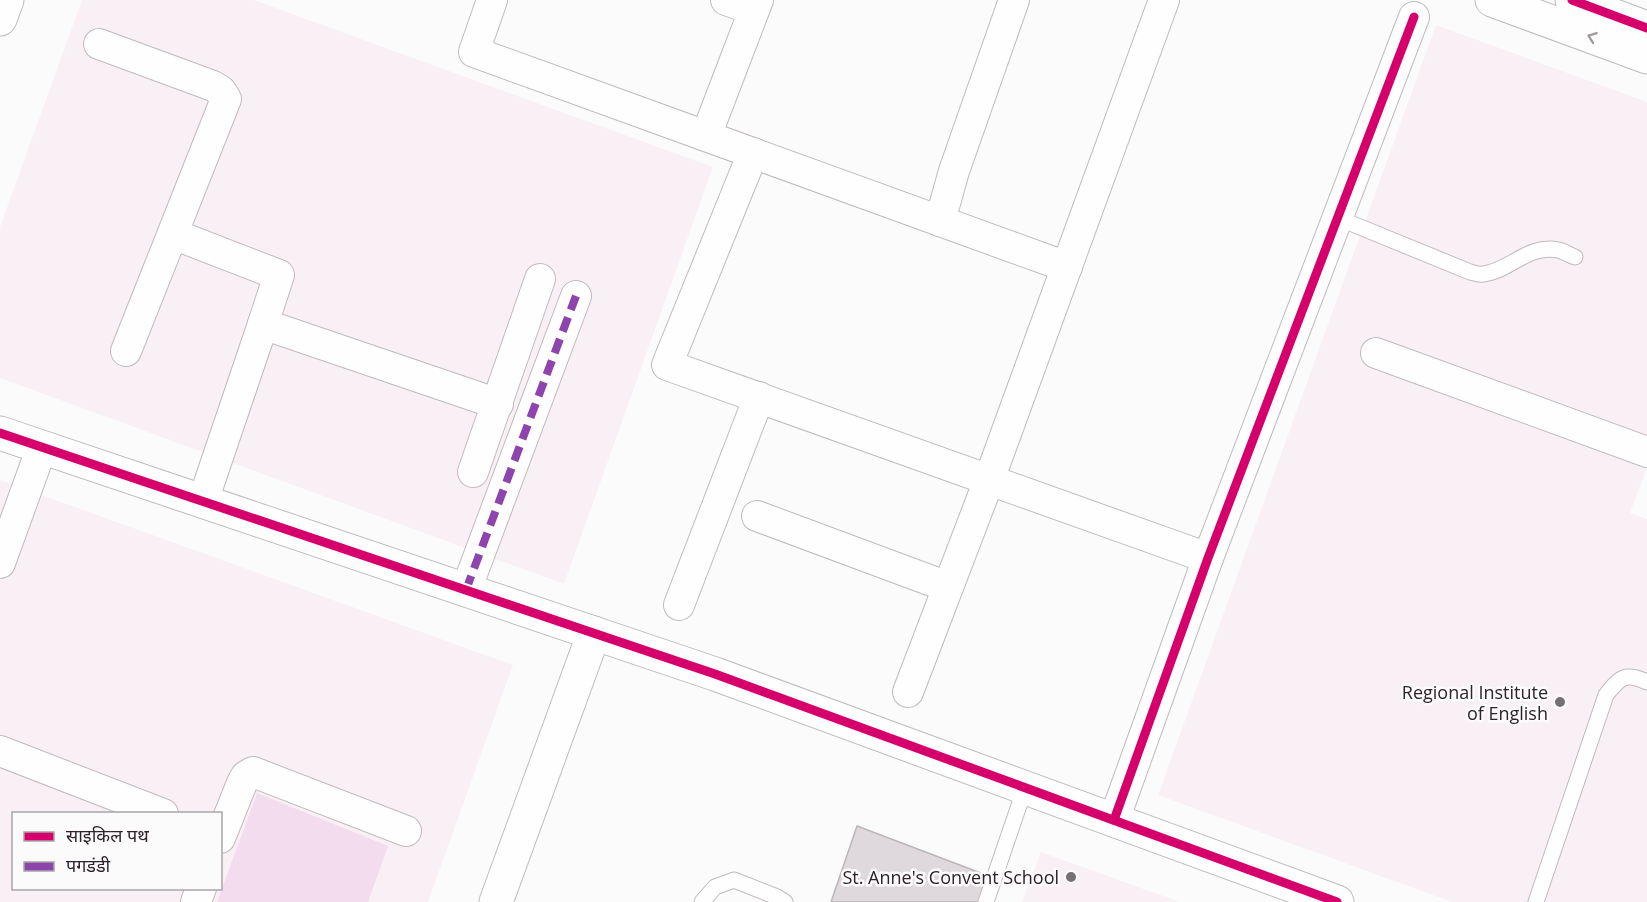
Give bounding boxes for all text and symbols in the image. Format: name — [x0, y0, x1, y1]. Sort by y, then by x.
one-way arrow — [1587, 32, 1598, 44]
place label: Regional Institute of English — [1402, 680, 1548, 725]
marker: Regional Institute of English — [1553, 695, 1567, 709]
legend — [12, 812, 222, 890]
text: साइकिल पथ — [66, 823, 149, 847]
text: पगडंडी — [66, 853, 111, 877]
place label: St. Anne's Convent School — [842, 865, 1059, 889]
marker: St. Anne's Convent School — [1064, 870, 1078, 884]

